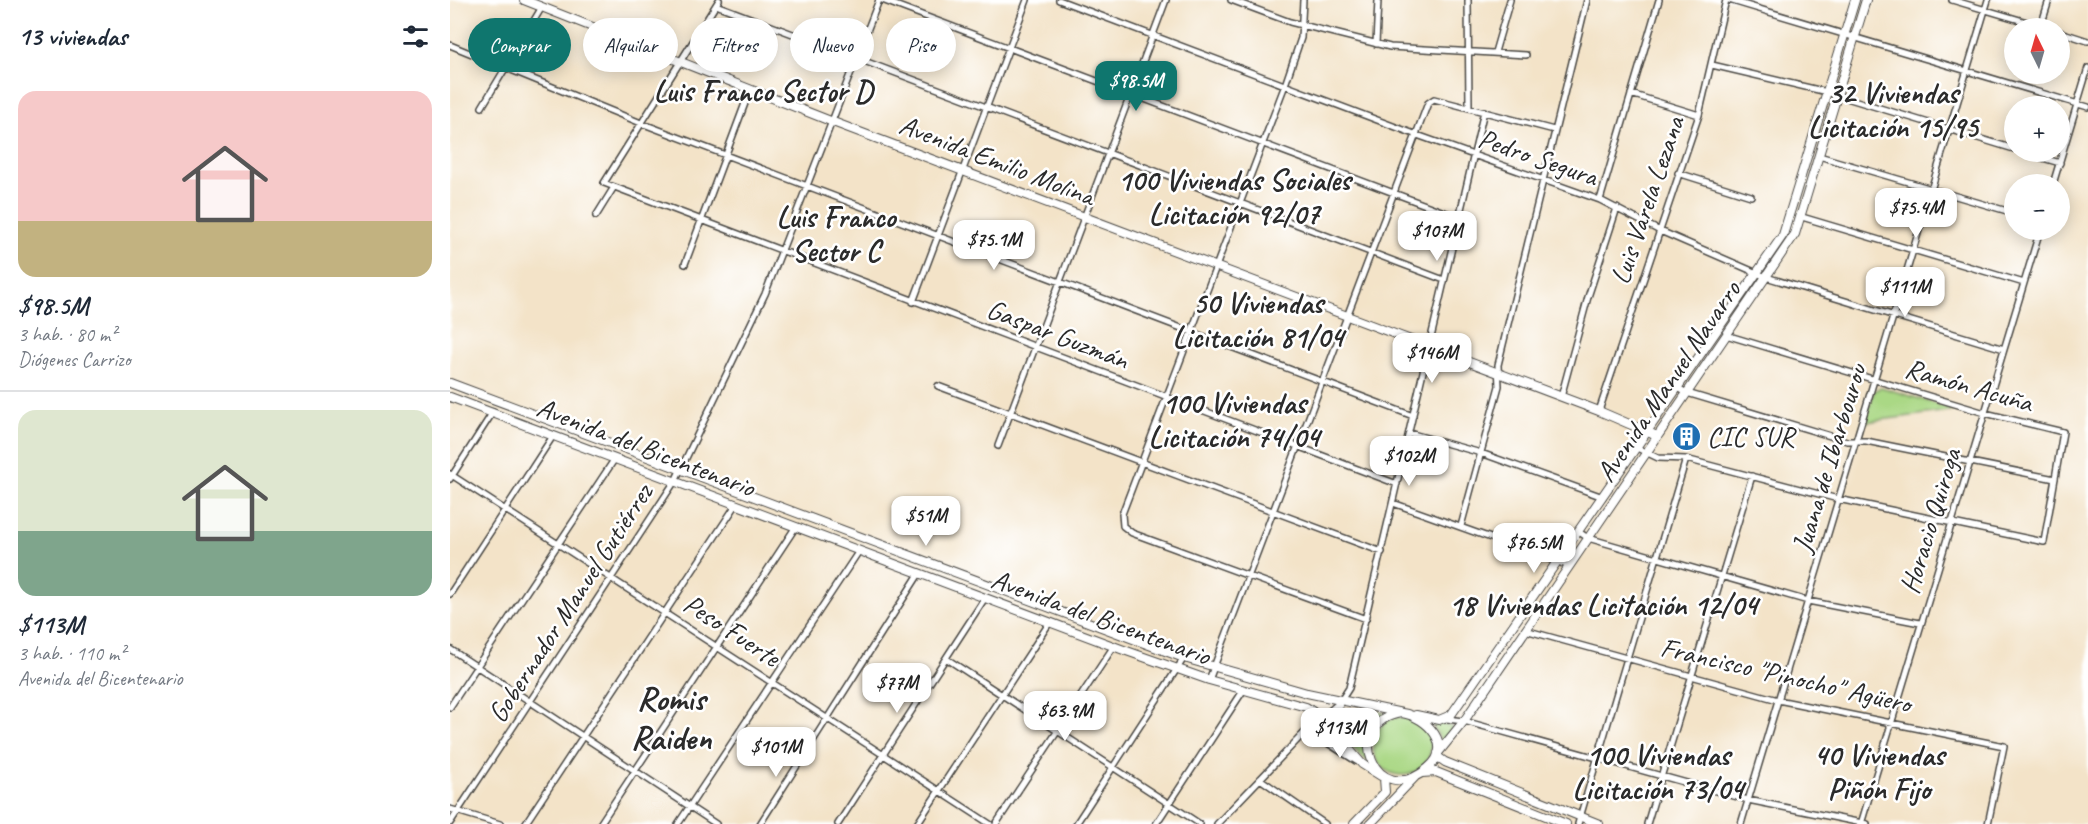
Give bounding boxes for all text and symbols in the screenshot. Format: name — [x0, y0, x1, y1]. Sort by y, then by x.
chip: Comprar — [468, 18, 571, 72]
chip: Alquilar — [583, 18, 678, 72]
chip: Filtros — [690, 18, 778, 72]
chip: Nuevo — [790, 18, 874, 72]
chip: Piso — [886, 18, 956, 72]
north arrow — [2004, 18, 2070, 84]
map controls — [2004, 18, 2070, 240]
text: 13 viviendas — [18, 20, 127, 53]
icon: filters — [399, 20, 432, 53]
pin: $98.5M — [1087, 61, 1185, 112]
text: $98.5M — [1109, 68, 1163, 93]
district label: Luis Franco Sector D — [654, 72, 876, 110]
district label: 32 Viviendas Licitación 15/95 — [1808, 74, 1981, 146]
button: + — [2004, 96, 2070, 162]
street label: Avenida Emilio Molina — [895, 107, 1102, 214]
street label: Luis Varela Lezana — [1602, 110, 1693, 288]
street label: Pedro Segura — [1474, 120, 1604, 194]
icon: home — [171, 130, 279, 238]
district label: 100 Viviendas Sociales Licitación 92/07 — [1117, 161, 1354, 233]
button: − — [2004, 174, 2070, 240]
pin: $75.4M — [1867, 188, 1965, 239]
text: $75.4M — [1889, 195, 1943, 220]
district label: Luis Franco Sector C — [777, 198, 898, 270]
pin: $107M — [1395, 211, 1479, 262]
text: $107M — [1412, 218, 1462, 243]
pin: $75.1M — [945, 220, 1043, 271]
text: $75.1M — [967, 227, 1021, 252]
pin: $111M — [1863, 267, 1947, 318]
street label: Avenida Manuel Navarro — [1588, 272, 1749, 488]
text: $111M — [1880, 274, 1930, 299]
district label: 50 Viviendas Licitación 81/04 — [1172, 284, 1347, 356]
text: $98.5M — [18, 289, 88, 322]
street label: Gaspar Guzmán — [982, 291, 1135, 378]
text: 3 hab. · 80 m² — [18, 322, 116, 347]
pin: $146M — [1390, 333, 1474, 384]
text: $146M — [1407, 340, 1458, 365]
text: Diógenes Carrizo — [18, 347, 131, 372]
street label: Ramón Acuña — [1901, 350, 2038, 420]
street label: Juana de Ibarbourou — [1783, 358, 1875, 558]
district label: 100 Viviendas Licitación 74/04 — [1149, 384, 1323, 456]
street label: Avenida del Bicentenario — [532, 389, 762, 505]
place label: CIC SUR — [1707, 419, 1797, 454]
building icon: CIC SUR — [1670, 420, 1702, 452]
pin: $102M — [1367, 436, 1451, 487]
text: $102M — [1384, 443, 1434, 468]
street label: Horacio Quiroga — [1891, 443, 1969, 598]
icon: home — [171, 449, 279, 557]
street label: Gobernador Manuel Gutiérrez — [480, 475, 661, 729]
pin: $51M — [890, 496, 962, 547]
text: $51M — [905, 503, 947, 528]
pin: $76.5M — [1485, 523, 1583, 574]
text: $76.5M — [1507, 530, 1561, 555]
street label: Avenida del Bicentenario — [987, 561, 1217, 674]
street label: Peso Fuerte — [677, 586, 788, 675]
district label: 18 Viviendas Licitación 12/04 — [1449, 586, 1761, 624]
text: $113M — [18, 608, 84, 641]
street label: Francisco "Pinocho" Agüero — [1657, 629, 1918, 722]
text: 3 hab. · 110 m² — [18, 641, 125, 666]
pin: $77M — [861, 663, 933, 714]
text: Avenida del Bicentenario — [18, 666, 183, 691]
text: $77M — [876, 670, 918, 695]
district label: Romis Raiden — [631, 677, 713, 759]
pin: $63.9M — [1016, 691, 1114, 742]
text: $63.9M — [1038, 698, 1092, 723]
pin: $113M — [1298, 708, 1382, 759]
text: $113M — [1315, 715, 1365, 740]
pin: $101M — [734, 727, 818, 778]
text: $101M — [751, 734, 801, 759]
district label: 100 Viviendas Licitación 73/04 — [1573, 736, 1747, 808]
district label: 40 Viviendas Piñón Fijo — [1814, 736, 1948, 808]

